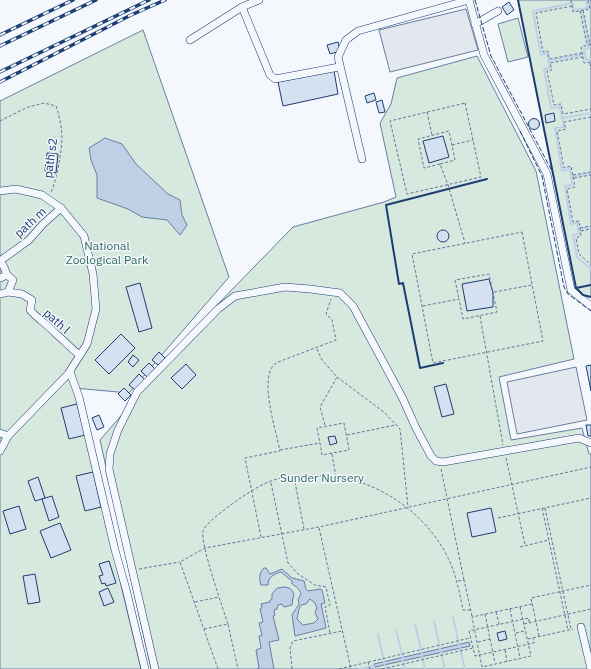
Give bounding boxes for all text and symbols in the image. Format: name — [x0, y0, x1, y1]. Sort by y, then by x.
street label: path s2 — [40, 137, 60, 179]
street label: path m — [11, 204, 49, 240]
park label: National Zoological Park — [66, 238, 149, 267]
street label: path l — [41, 305, 73, 337]
park label: Sunder Nursery — [280, 470, 364, 485]

